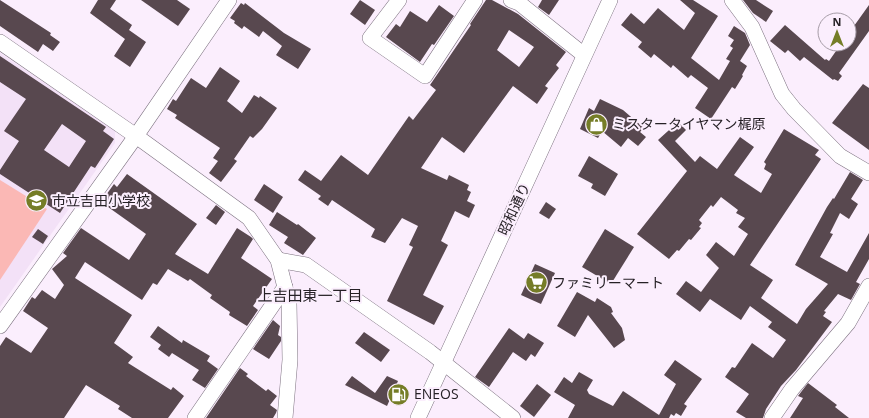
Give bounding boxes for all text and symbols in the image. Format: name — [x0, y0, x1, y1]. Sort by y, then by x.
north arrow — [817, 12, 857, 52]
text: N — [833, 14, 841, 29]
shop icon: ミスタータイヤマン梶原 — [583, 111, 609, 137]
place label: ミスタータイヤマン梶原 — [612, 114, 766, 133]
street label: 昭和通り — [493, 179, 534, 238]
school or university icon: 市立吉田小学校 — [24, 188, 50, 214]
place label: 市立吉田小学校 — [52, 191, 150, 210]
supermarket icon: ファミリーマート — [523, 270, 549, 296]
place label: ファミリーマート — [552, 273, 664, 292]
district label: 上吉田東一丁目 — [257, 285, 363, 305]
fuel station icon: ENEOS — [385, 381, 411, 407]
place label: ENEOS — [414, 384, 459, 403]

